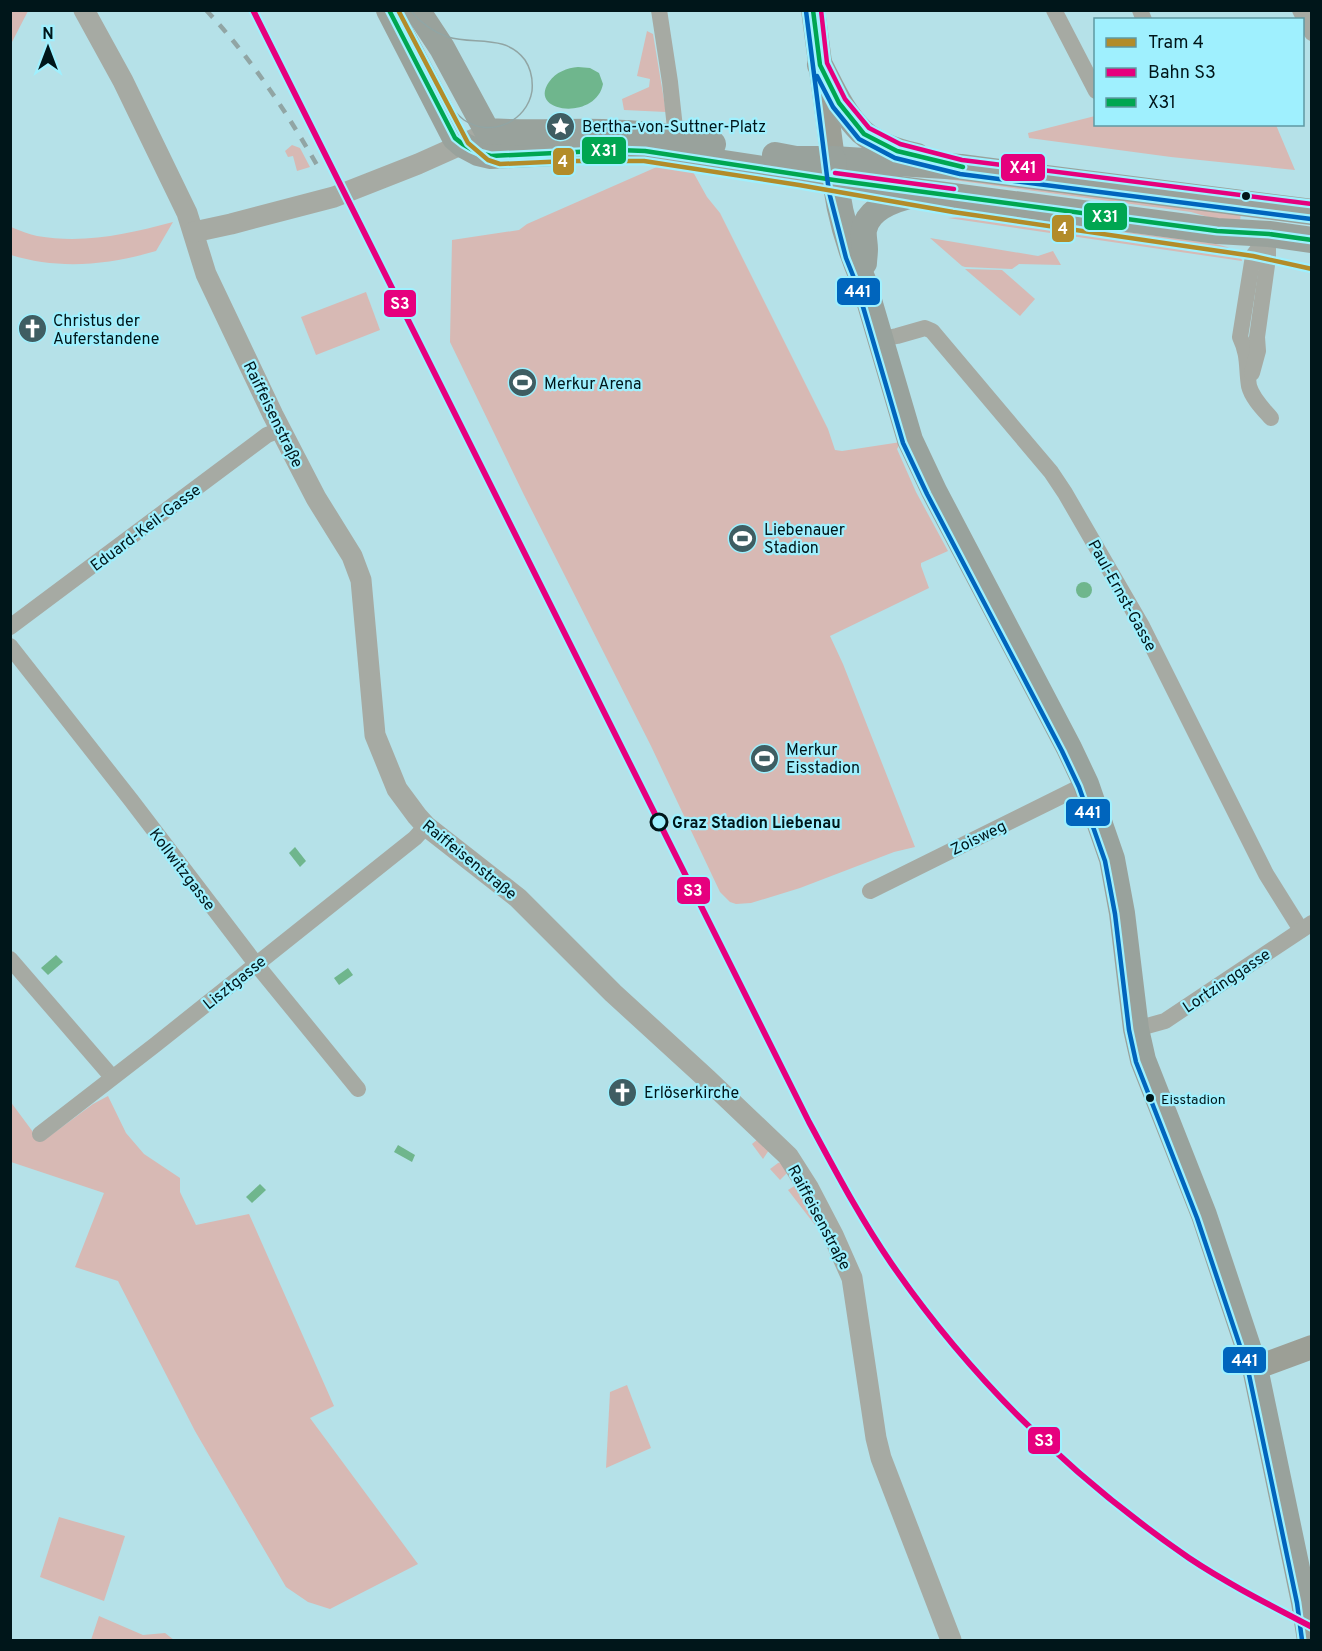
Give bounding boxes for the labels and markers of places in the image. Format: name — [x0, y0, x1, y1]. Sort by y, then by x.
place icon: Bertha-von-Suttner-Platz — [545, 110, 577, 142]
place label: Bertha-von-Suttner-Platz — [582, 118, 766, 138]
unlabelled marker — [1240, 190, 1252, 202]
place label: Christus der Auferstandene — [53, 312, 159, 350]
church icon: Christus der Auferstandene — [16, 313, 48, 345]
sports icon: Merkur Arena — [507, 367, 539, 399]
place label: Merkur Arena — [544, 375, 642, 395]
place label: Liebenauer Stadion — [764, 521, 845, 559]
sports icon: Liebenauer Stadion — [727, 522, 759, 554]
place label: Merkur Eisstadion — [786, 741, 860, 779]
sports icon: Merkur Eisstadion — [749, 742, 781, 774]
marker: Graz Stadion Liebenau — [650, 813, 668, 831]
place label: Graz Stadion Liebenau — [672, 814, 841, 834]
church icon: Erlöserkirche — [607, 1076, 639, 1108]
place label: Erlöserkirche — [644, 1084, 739, 1104]
marker: Eisstadion — [1144, 1092, 1156, 1104]
place label: Eisstadion — [1161, 1092, 1226, 1109]

